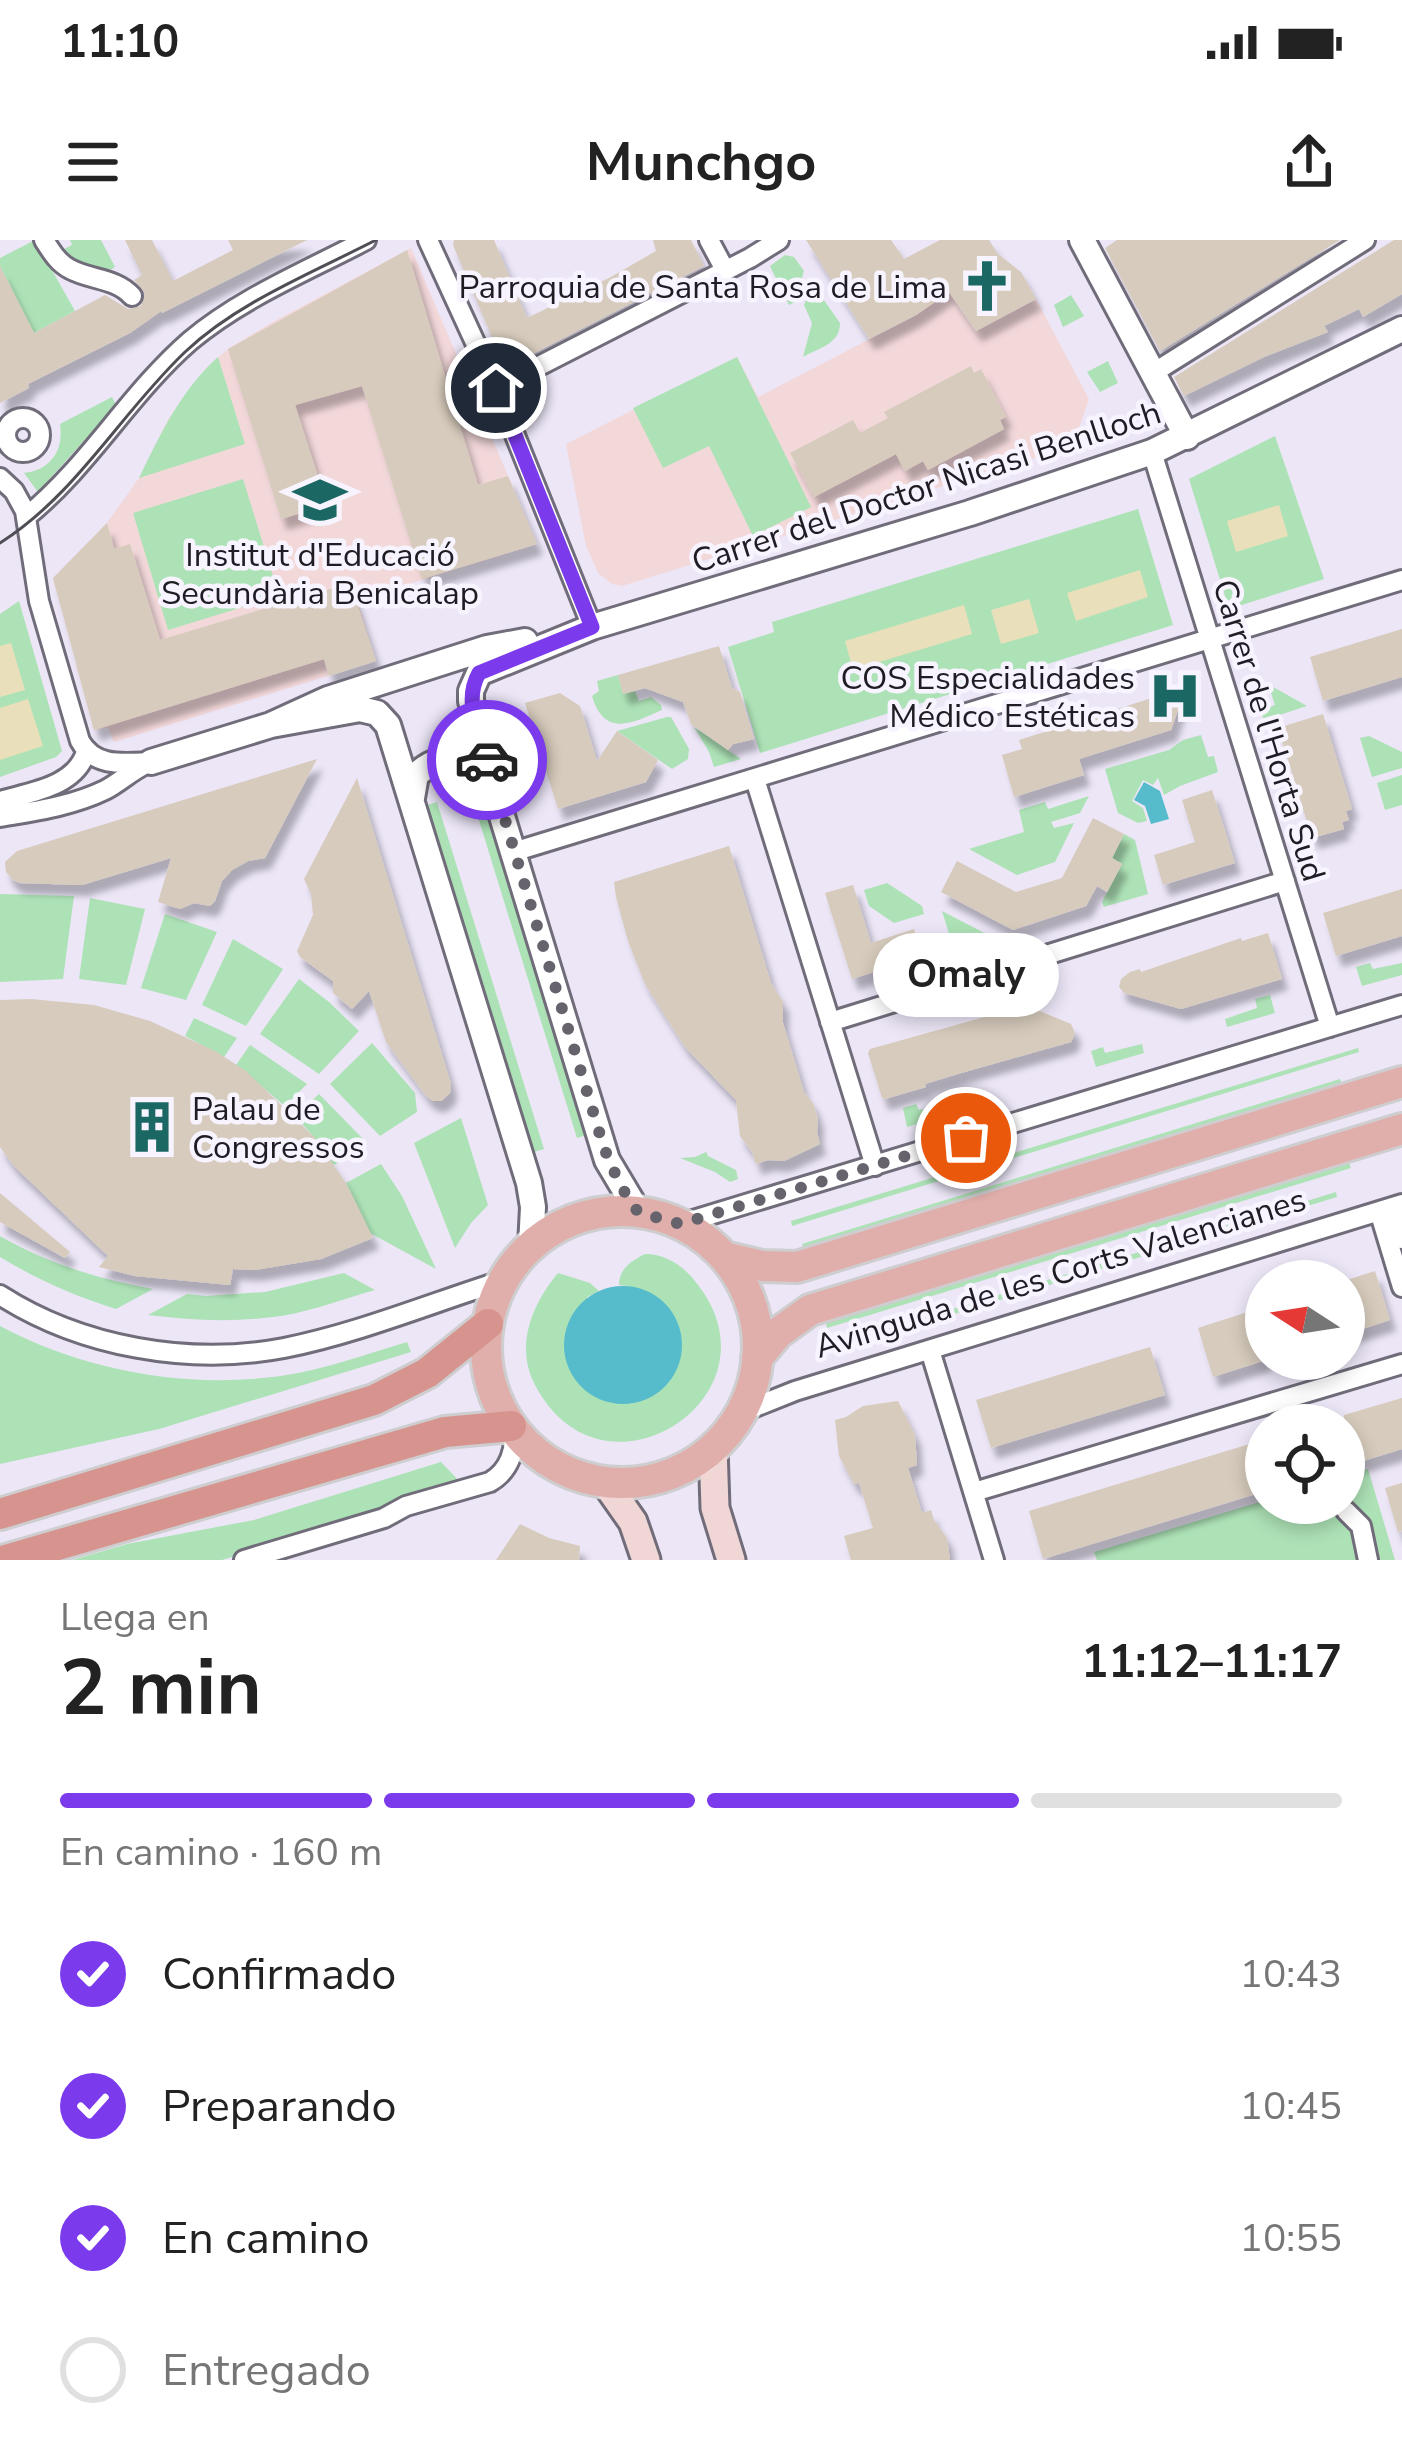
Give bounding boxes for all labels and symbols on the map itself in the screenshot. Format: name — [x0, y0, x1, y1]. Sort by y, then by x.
church icon: Parroquia de Santa Rosa de Lima — [958, 257, 1016, 315]
place label: Parroquia de Santa Rosa de Lima — [458, 265, 947, 310]
pin — [445, 337, 547, 439]
street label: Carrer del Doctor Nicasi Benlloch — [686, 390, 1167, 585]
school or university icon: Institut d'Educació Secundària Benicalap — [291, 471, 349, 529]
place label: Institut d'Educació Secundària Benicalap — [161, 533, 479, 616]
street label: Carrer de l'Horta Sud — [1201, 574, 1336, 887]
place label: COS Especialidades Médico Estéticas — [841, 656, 1135, 739]
hospital icon: COS Especialidades Médico Estéticas — [1146, 667, 1204, 725]
courier — [427, 700, 547, 820]
callout: Omaly — [873, 934, 1059, 1018]
place label: Palau de Congressos — [192, 1087, 365, 1170]
pin — [915, 1087, 1017, 1189]
building icon: Palau de Congressos — [123, 1098, 181, 1156]
street label: Avinguda de les Corts Valencianes — [809, 1177, 1311, 1370]
north arrow — [1245, 1260, 1365, 1380]

